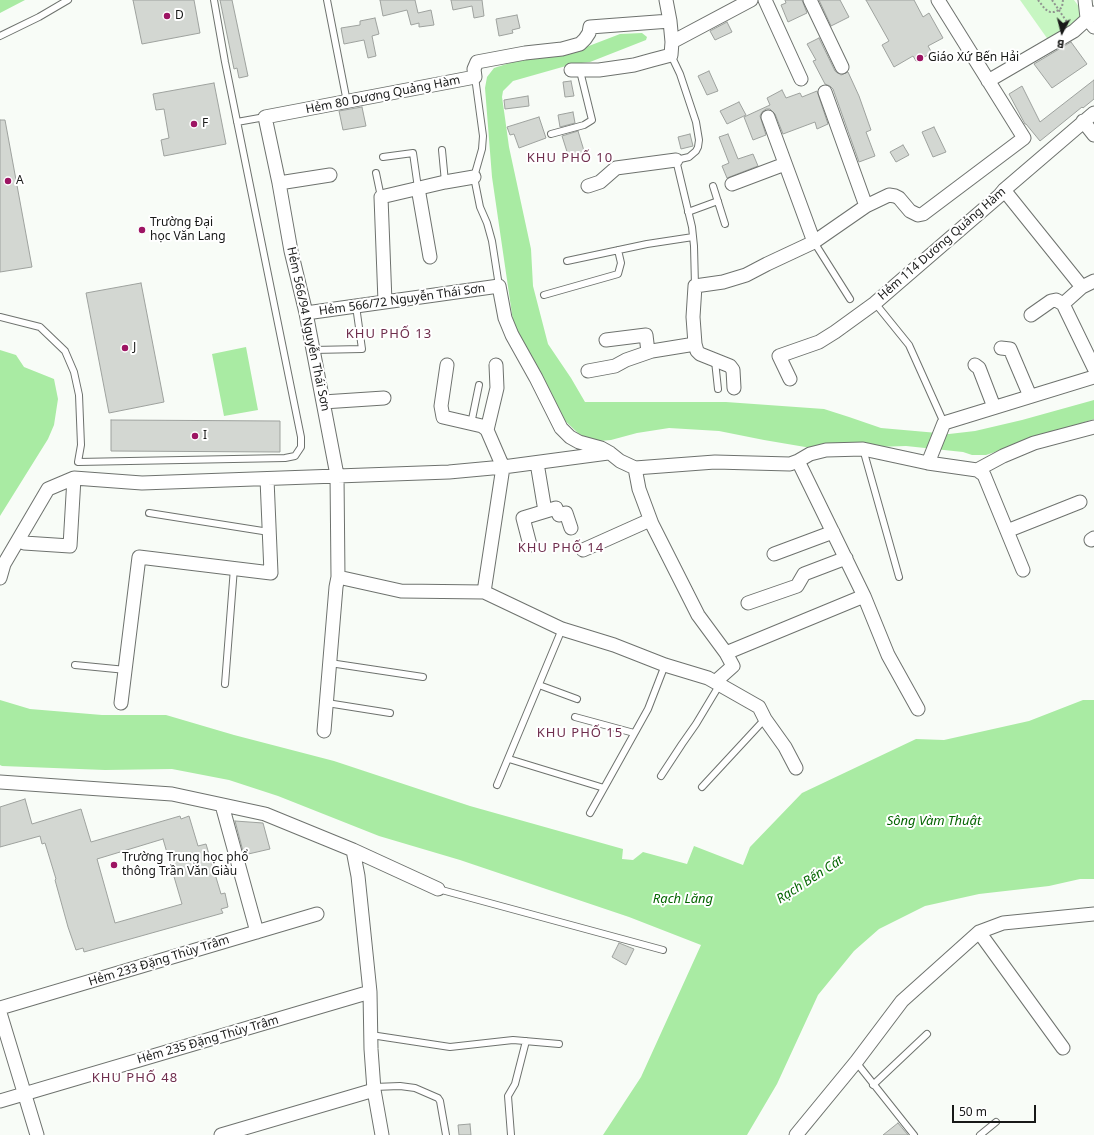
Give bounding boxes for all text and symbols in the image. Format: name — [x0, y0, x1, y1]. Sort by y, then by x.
place label: D — [175, 9, 184, 23]
marker: D — [162, 11, 172, 21]
north arrow — [1042, 12, 1082, 52]
text: B — [1056, 37, 1065, 52]
place label: Giáo Xứ Bến Hải — [928, 51, 1019, 65]
marker: Giáo Xứ Bến Hải — [915, 53, 925, 63]
street label: Hẻm 80 Dương Quảng Hàm — [304, 73, 462, 117]
place label: F — [202, 117, 208, 131]
marker: F — [189, 119, 199, 129]
district label: KHU PHỐ 10 — [527, 150, 613, 166]
place label: A — [16, 174, 24, 188]
marker: A — [3, 176, 13, 186]
street label: Hẻm 114 Dương Quảng Hàm — [875, 185, 1009, 303]
place label: Trường Đại học Văn Lang — [150, 216, 226, 244]
marker: Trường Đại học Văn Lang — [137, 225, 147, 235]
street label: Hẻm 566/94 Nguyễn Thái Sơn — [284, 245, 332, 413]
street label: Hẻm 566/72 Nguyễn Thái Sơn — [318, 281, 486, 319]
district label: KHU PHỐ 13 — [346, 326, 432, 342]
place label: J — [133, 341, 136, 355]
marker: J — [120, 343, 130, 353]
place label: I — [203, 429, 207, 443]
marker: I — [190, 431, 200, 441]
district label: KHU PHỐ 14 — [518, 540, 604, 556]
district label: KHU PHỐ 15 — [537, 725, 623, 741]
water label: Sông Vàm Thuật — [887, 813, 981, 829]
place label: Trường Trung học phổ thông Trần Văn Giàu — [122, 851, 248, 879]
water label: Rạch Bến Cát — [774, 853, 846, 907]
marker: Trường Trung học phổ thông Trần Văn Giàu — [109, 860, 119, 870]
water label: Rạch Lăng — [653, 891, 713, 907]
street label: Hẻm 233 Đặng Thùy Trâm — [87, 933, 231, 989]
street label: Hẻm 235 Đặng Thùy Trâm — [136, 1013, 280, 1067]
district label: KHU PHỐ 48 — [92, 1070, 178, 1086]
scale bar — [954, 1097, 1038, 1123]
text: 50 m — [959, 1103, 987, 1120]

